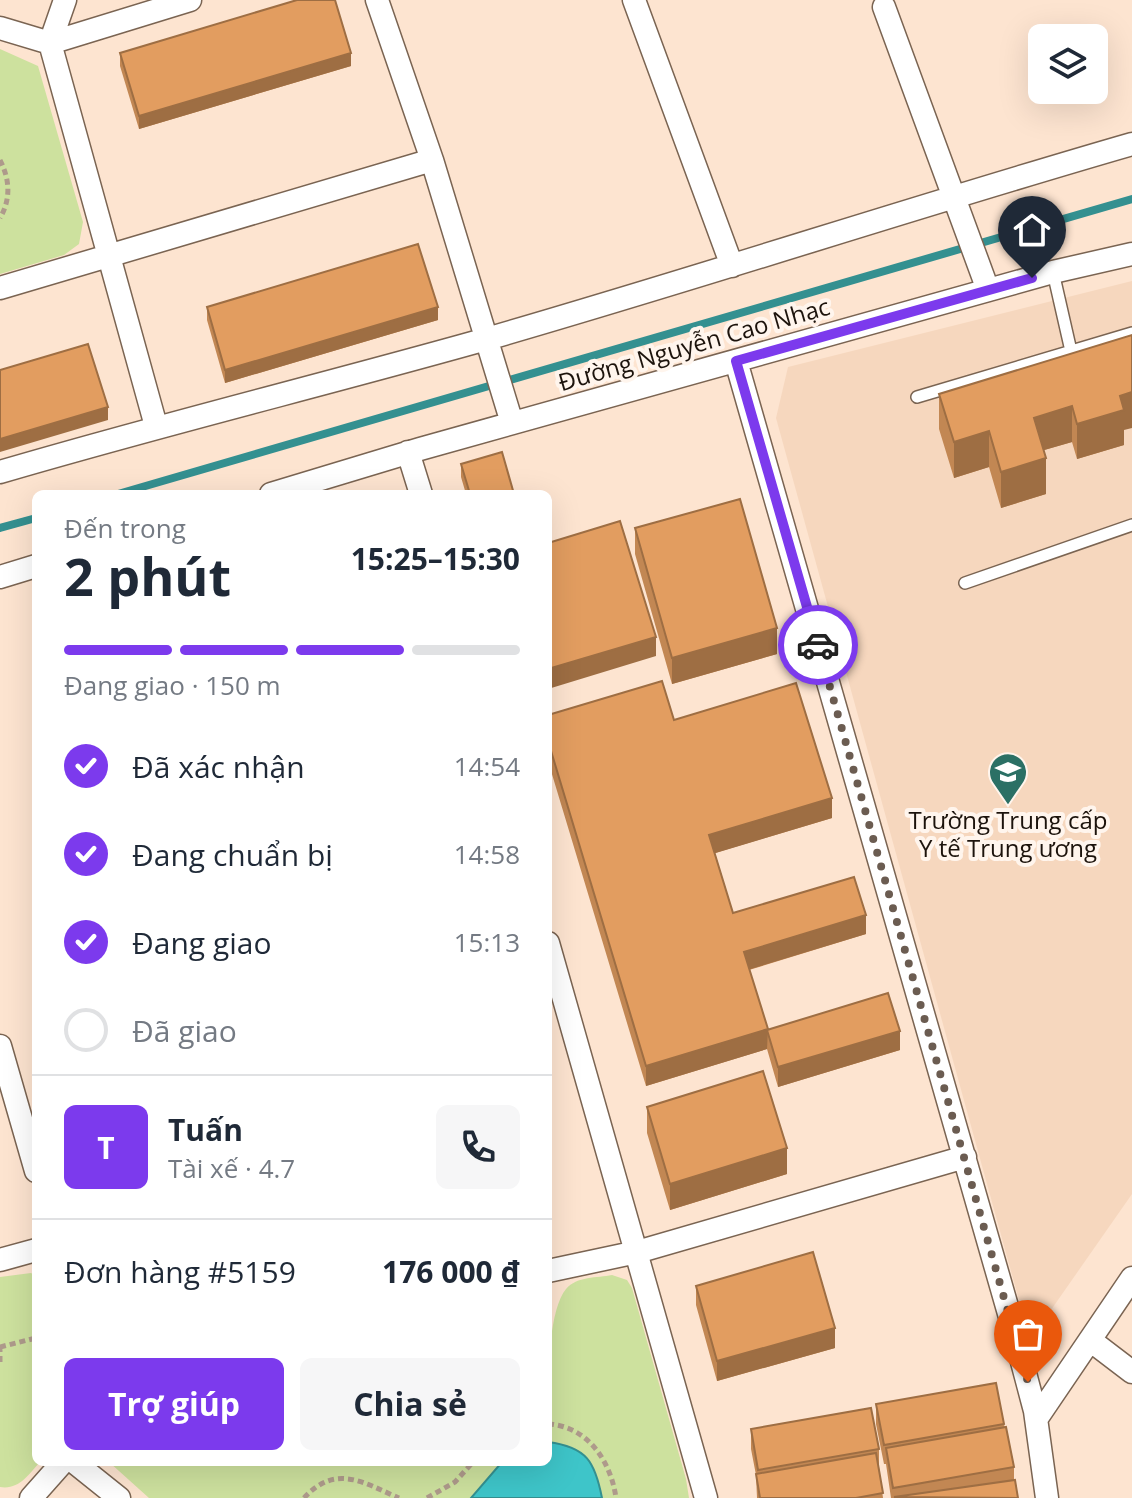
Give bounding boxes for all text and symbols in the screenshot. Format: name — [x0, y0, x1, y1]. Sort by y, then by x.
map controls — [1028, 24, 1108, 104]
button: layers — [1028, 24, 1108, 104]
pin — [998, 196, 1066, 278]
icon: home — [1010, 208, 1054, 252]
street label: Đường Nguyễn Cao Nhạc — [554, 289, 833, 398]
text: Đến trong — [64, 510, 186, 546]
text: 15:25–15:30 — [351, 538, 520, 579]
text: 2 phút — [64, 540, 231, 611]
courier — [778, 605, 858, 685]
icon: car — [796, 623, 840, 667]
text: Đang giao · 150 m — [64, 667, 281, 703]
icon: check — [64, 744, 108, 788]
text: Đã xác nhận — [132, 746, 305, 787]
text: 14:54 — [454, 748, 520, 784]
school or university icon: Trường Trung cấp Y tế Trung ương — [987, 751, 1029, 806]
place label: Trường Trung cấp Y tế Trung ương — [909, 803, 1107, 864]
icon: check — [64, 832, 108, 876]
text: Đang chuẩn bị — [132, 834, 333, 875]
text: 14:58 — [454, 836, 520, 872]
icon: check — [64, 920, 108, 964]
text: Đang giao — [132, 922, 272, 963]
text: 15:13 — [454, 924, 520, 960]
text: Đã giao — [132, 1010, 237, 1051]
button: phone — [436, 1105, 520, 1189]
text: Tuấn — [168, 1109, 243, 1150]
text: T — [97, 1127, 115, 1168]
text: Tài xế · 4.7 — [168, 1150, 295, 1186]
text: Đơn hàng #5159 — [64, 1251, 296, 1292]
text: 176 000 ₫ — [382, 1251, 520, 1292]
pin — [994, 1300, 1062, 1382]
icon: bag — [1006, 1312, 1050, 1356]
button: Trợ giúp — [64, 1358, 284, 1450]
button: Chia sẻ — [300, 1358, 520, 1450]

